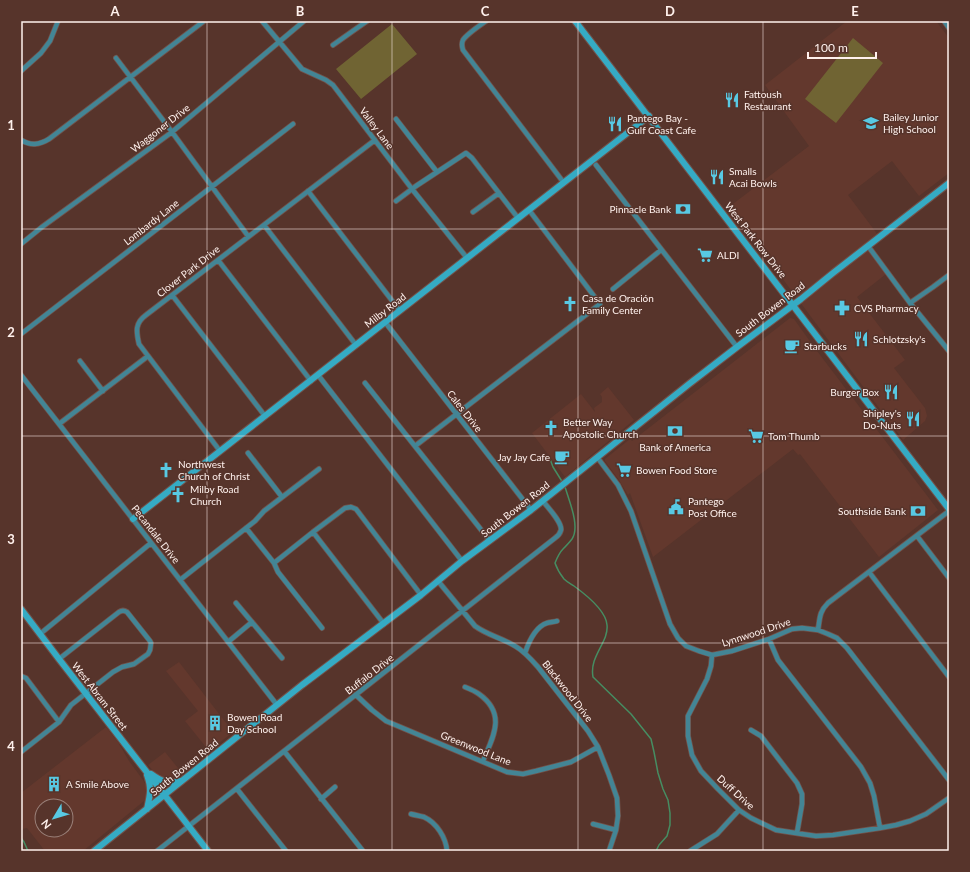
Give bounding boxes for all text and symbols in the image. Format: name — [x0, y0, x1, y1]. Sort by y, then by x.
text: A — [109, 3, 120, 19]
text: B — [296, 3, 305, 19]
text: C — [481, 3, 490, 19]
text: D — [665, 3, 675, 19]
text: E — [851, 3, 859, 19]
scale bar — [808, 34, 876, 60]
text: 100 m — [814, 40, 848, 55]
place label: Fattoush Restaurant — [744, 88, 792, 112]
restaurant icon: Fattoush Restaurant — [723, 91, 741, 109]
street label: Waggoner Drive — [128, 101, 192, 155]
street label: Valley Lane — [357, 105, 397, 151]
place label: Bailey Junior High School — [883, 111, 939, 135]
place label: Pantego Bay - Gulf Coast Cafe — [627, 112, 696, 136]
school or university icon: Bailey Junior High School — [862, 114, 880, 132]
restaurant icon: Pantego Bay - Gulf Coast Cafe — [606, 115, 624, 133]
text: 1 — [7, 117, 15, 133]
place label: Smalls Acai Bowls — [729, 165, 777, 189]
restaurant icon: Smalls Acai Bowls — [708, 168, 726, 186]
street label: Lombardy Lane — [121, 197, 181, 247]
bank icon: Pinnacle Bank — [674, 200, 692, 218]
street label: West Park Row Drive — [723, 200, 789, 280]
place label: Pinnacle Bank — [610, 203, 672, 215]
street label: Clover Park Drive — [154, 243, 222, 299]
supermarket icon: ALDI — [696, 246, 714, 264]
place label: ALDI — [717, 249, 739, 261]
street label: South Bowen Road — [733, 279, 807, 339]
street label: Milby Road — [362, 290, 408, 330]
place label: Casa de Oración Family Center — [582, 292, 654, 316]
church icon: Casa de Oración Family Center — [561, 295, 579, 313]
pharmacy icon: CVS Pharmacy — [833, 299, 851, 317]
place label: CVS Pharmacy — [854, 302, 919, 314]
text: 2 — [7, 324, 15, 340]
restaurant icon: Schlotzsky's — [852, 330, 870, 348]
place label: Schlotzsky's — [873, 333, 926, 345]
cafe icon: Starbucks — [783, 337, 801, 355]
place label: Starbucks — [804, 340, 847, 352]
restaurant icon: Burger Box — [882, 383, 900, 401]
place label: Burger Box — [830, 386, 879, 398]
street label: Cales Drive — [445, 388, 485, 434]
place label: Shipley's Do-Nuts — [863, 407, 901, 431]
restaurant icon: Shipley's Do-Nuts — [904, 410, 922, 428]
place label: Better Way Apostolic Church — [563, 416, 638, 440]
church icon: Better Way Apostolic Church — [542, 419, 560, 437]
bank icon: Bank of America — [666, 422, 684, 440]
supermarket icon: Tom Thumb — [747, 427, 765, 445]
place label: Tom Thumb — [768, 430, 820, 442]
place label: Bank of America — [639, 441, 711, 453]
cafe icon: Jay Jay Cafe — [553, 448, 571, 466]
place label: Jay Jay Cafe — [497, 451, 550, 463]
place label: Northwest Church of Christ — [178, 458, 250, 482]
church icon: Northwest Church of Christ — [157, 461, 175, 479]
supermarket icon: Bowen Food Store — [615, 461, 633, 479]
place label: Bowen Food Store — [636, 464, 717, 476]
street label: South Bowen Road — [478, 478, 552, 540]
place label: Milby Road Church — [190, 483, 239, 507]
church icon: Milby Road Church — [169, 486, 187, 504]
place label: Pantego Post Office — [688, 495, 737, 519]
public building icon: Pantego Post Office — [667, 498, 685, 516]
street label: Pecandale Drive — [129, 502, 183, 566]
bank icon: Southside Bank — [909, 502, 927, 520]
place label: Southside Bank — [838, 505, 907, 517]
text: 3 — [7, 531, 15, 547]
street label: Lynnwood Drive — [720, 615, 792, 649]
street label: Buffalo Drive — [342, 651, 396, 697]
street label: Blackwood Drive — [540, 658, 596, 724]
street label: West Abram Street — [70, 660, 131, 733]
place label: Bowen Road Day School — [227, 711, 282, 735]
building icon: Bowen Road Day School — [206, 714, 224, 732]
street label: Greenwood Lane — [439, 728, 513, 768]
street label: South Bowen Road — [148, 736, 220, 798]
text: 4 — [7, 738, 15, 754]
street label: Duff Drive — [715, 772, 757, 812]
building icon: A Smile Above — [45, 775, 63, 793]
place label: A Smile Above — [66, 778, 129, 790]
north arrow — [34, 798, 74, 838]
text: N — [38, 817, 53, 832]

